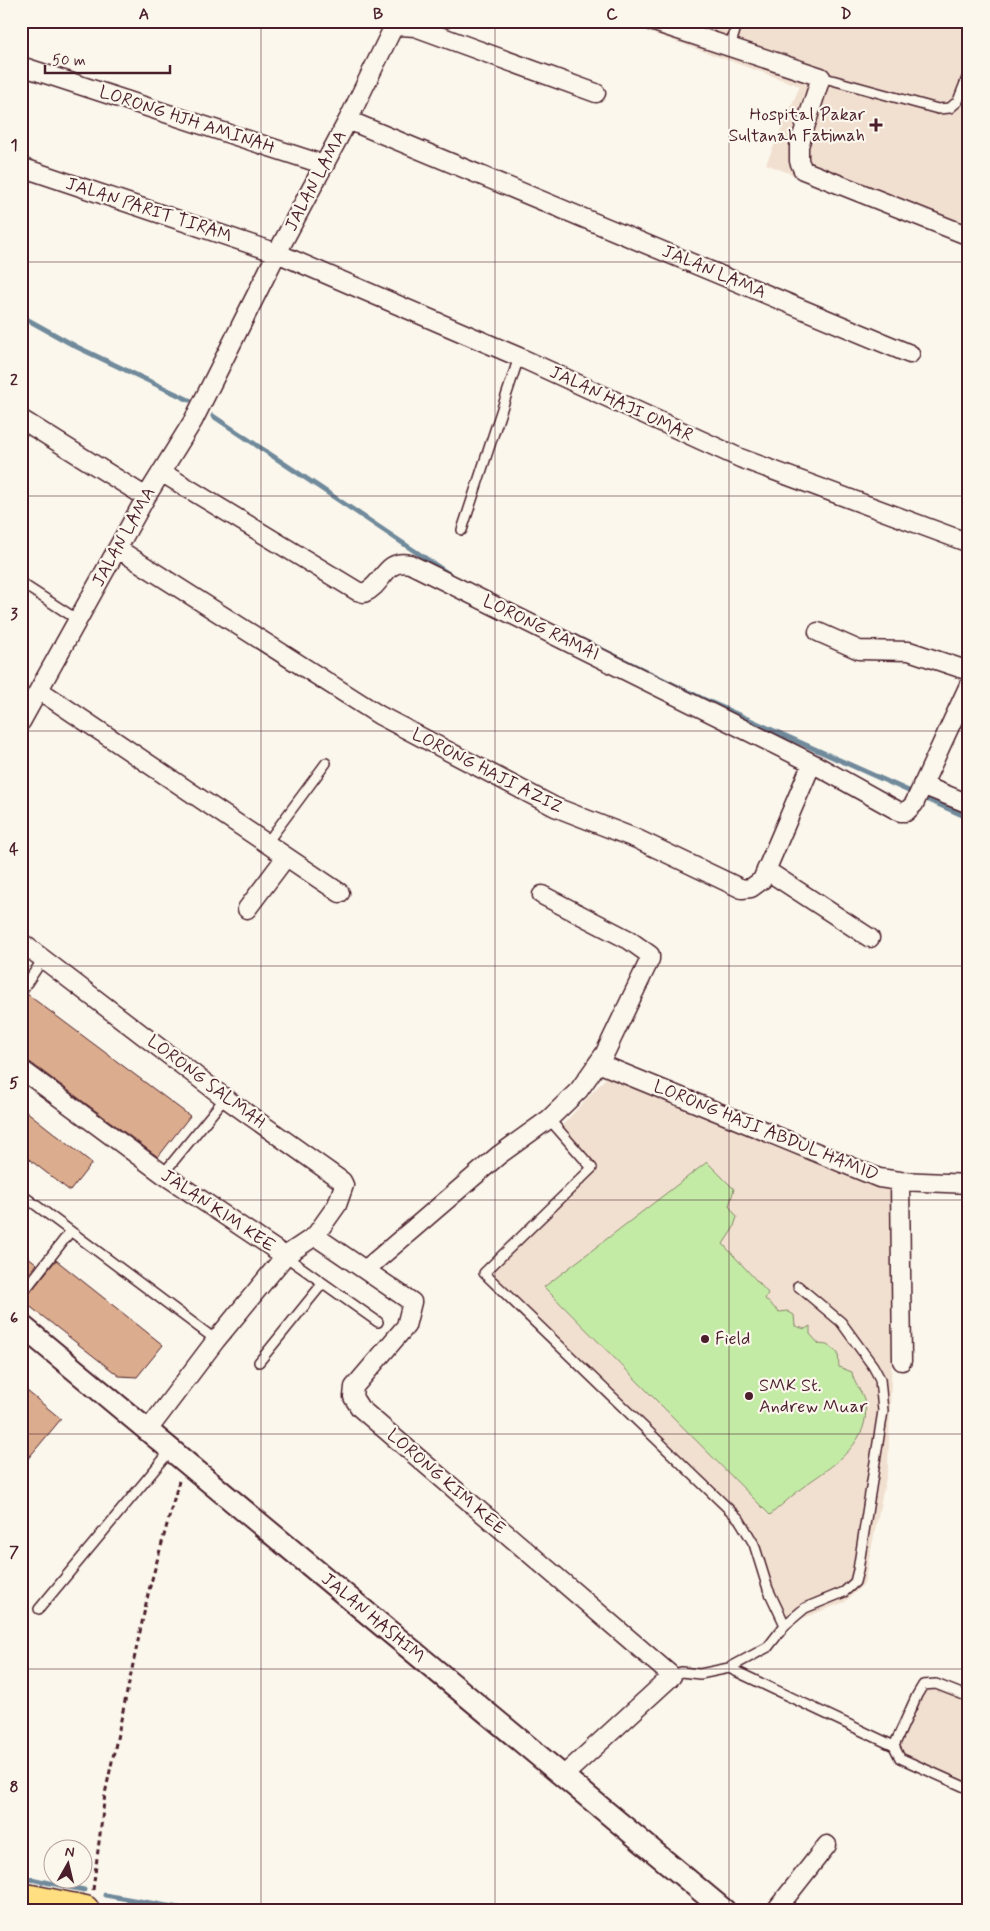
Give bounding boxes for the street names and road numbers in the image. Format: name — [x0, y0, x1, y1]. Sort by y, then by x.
street label: LORONG HJH AMINAH — [96, 80, 278, 160]
street label: JALAN LAMA — [279, 126, 353, 236]
street label: JALAN PARIT TIRAM — [63, 172, 235, 248]
street label: JALAN LAMA — [658, 239, 770, 305]
street label: JALAN HAJI OMAR — [545, 360, 697, 448]
street label: JALAN LAMA — [87, 483, 161, 591]
street label: LORONG RAMAI — [479, 589, 603, 667]
street label: LORONG HAJI AZIZ — [407, 723, 567, 819]
street label: LORONG SALMAH — [142, 1030, 270, 1134]
street label: LORONG HAJI ABDUL HAMID — [650, 1075, 882, 1187]
street label: JALAN KIM KEE — [156, 1164, 280, 1258]
street label: LORONG KIM KEE — [381, 1424, 511, 1540]
street label: JALAN HASHIM — [316, 1567, 430, 1669]

